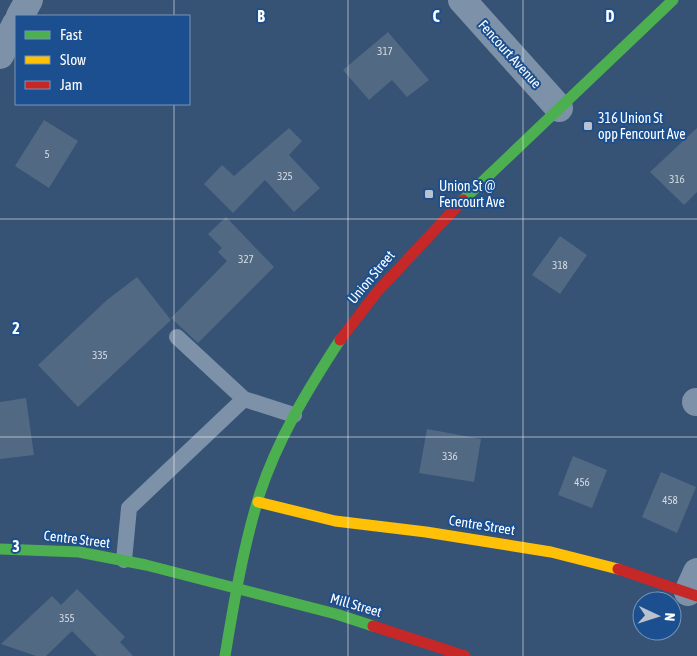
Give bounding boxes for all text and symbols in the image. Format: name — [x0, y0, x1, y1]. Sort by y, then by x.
text: B — [257, 7, 265, 25]
text: C — [432, 7, 440, 25]
text: D — [606, 7, 615, 25]
legend — [15, 15, 190, 105]
street label: Fencourt Avenue — [475, 17, 545, 91]
text: Fast — [60, 26, 82, 43]
house number: 317 — [377, 45, 393, 57]
text: Slow — [60, 51, 86, 68]
text: Jam — [60, 76, 83, 93]
place label: 316 Union St opp Fencourt Ave — [598, 110, 686, 142]
marker: 316 Union St opp Fencourt Ave — [582, 120, 594, 132]
house number: 5 — [44, 148, 50, 160]
house number: 325 — [277, 170, 293, 182]
house number: 316 — [669, 173, 685, 185]
place label: Union St @ Fencourt Ave — [439, 178, 505, 210]
marker: Union St @ Fencourt Ave — [423, 188, 435, 200]
street label: Union Street — [344, 247, 398, 307]
house number: 327 — [238, 253, 254, 265]
house number: 318 — [552, 259, 568, 271]
text: 2 — [12, 319, 20, 337]
house number: 335 — [92, 349, 108, 361]
house number: 336 — [442, 450, 458, 462]
house number: 456 — [574, 476, 590, 488]
house number: 458 — [662, 494, 678, 506]
street label: Centre Street — [448, 512, 516, 538]
street label: Centre Street — [43, 527, 111, 551]
text: 3 — [12, 537, 20, 555]
street label: Mill Street — [328, 590, 384, 620]
north arrow — [632, 591, 682, 641]
house number: 355 — [59, 612, 75, 624]
text: N — [662, 612, 678, 622]

